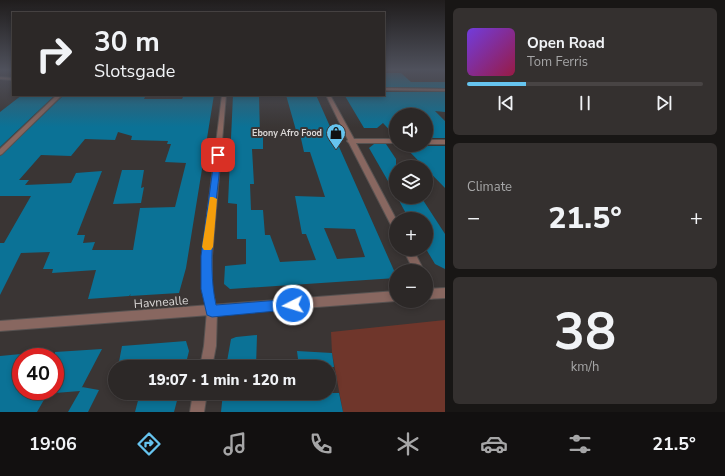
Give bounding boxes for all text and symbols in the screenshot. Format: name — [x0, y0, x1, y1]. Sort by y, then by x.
text: 30 m — [94, 23, 160, 61]
icon: right — [28, 28, 80, 80]
text: Open Road — [527, 33, 605, 53]
text: Tom Ferris — [527, 53, 588, 71]
text: Slotsgade — [94, 59, 175, 83]
icon: previous — [495, 92, 517, 114]
icon: pause — [574, 92, 596, 114]
icon: next — [653, 92, 675, 114]
map controls — [389, 108, 433, 308]
button: sound — [389, 108, 433, 152]
shop icon: Ebony Afro Food — [325, 122, 347, 150]
place label: Ebony Afro Food — [252, 127, 322, 139]
pin — [201, 138, 235, 172]
icon: arrive — [207, 144, 229, 166]
button: layers — [389, 160, 433, 204]
text: Climate — [467, 178, 512, 196]
text: 21.5° — [548, 198, 622, 239]
text: − — [467, 203, 480, 233]
text: + — [690, 203, 703, 233]
button: + — [389, 212, 433, 256]
button: − — [389, 264, 433, 308]
position arrow — [272, 284, 314, 326]
street label: Havnealle — [133, 292, 189, 312]
text: 38 — [554, 296, 616, 367]
speed limit sign: 40 — [12, 348, 64, 400]
text: km/h — [571, 358, 599, 376]
text: 19:07 · 1 min · 120 m — [148, 370, 296, 390]
icon: directions — [135, 430, 163, 458]
icon: music — [221, 430, 249, 458]
icon: phone — [307, 430, 335, 458]
icon: climate — [394, 430, 422, 458]
icon: car — [480, 430, 508, 458]
icon: filters — [566, 430, 594, 458]
text: 19:06 — [29, 432, 77, 456]
text: 21.5° — [652, 432, 696, 456]

